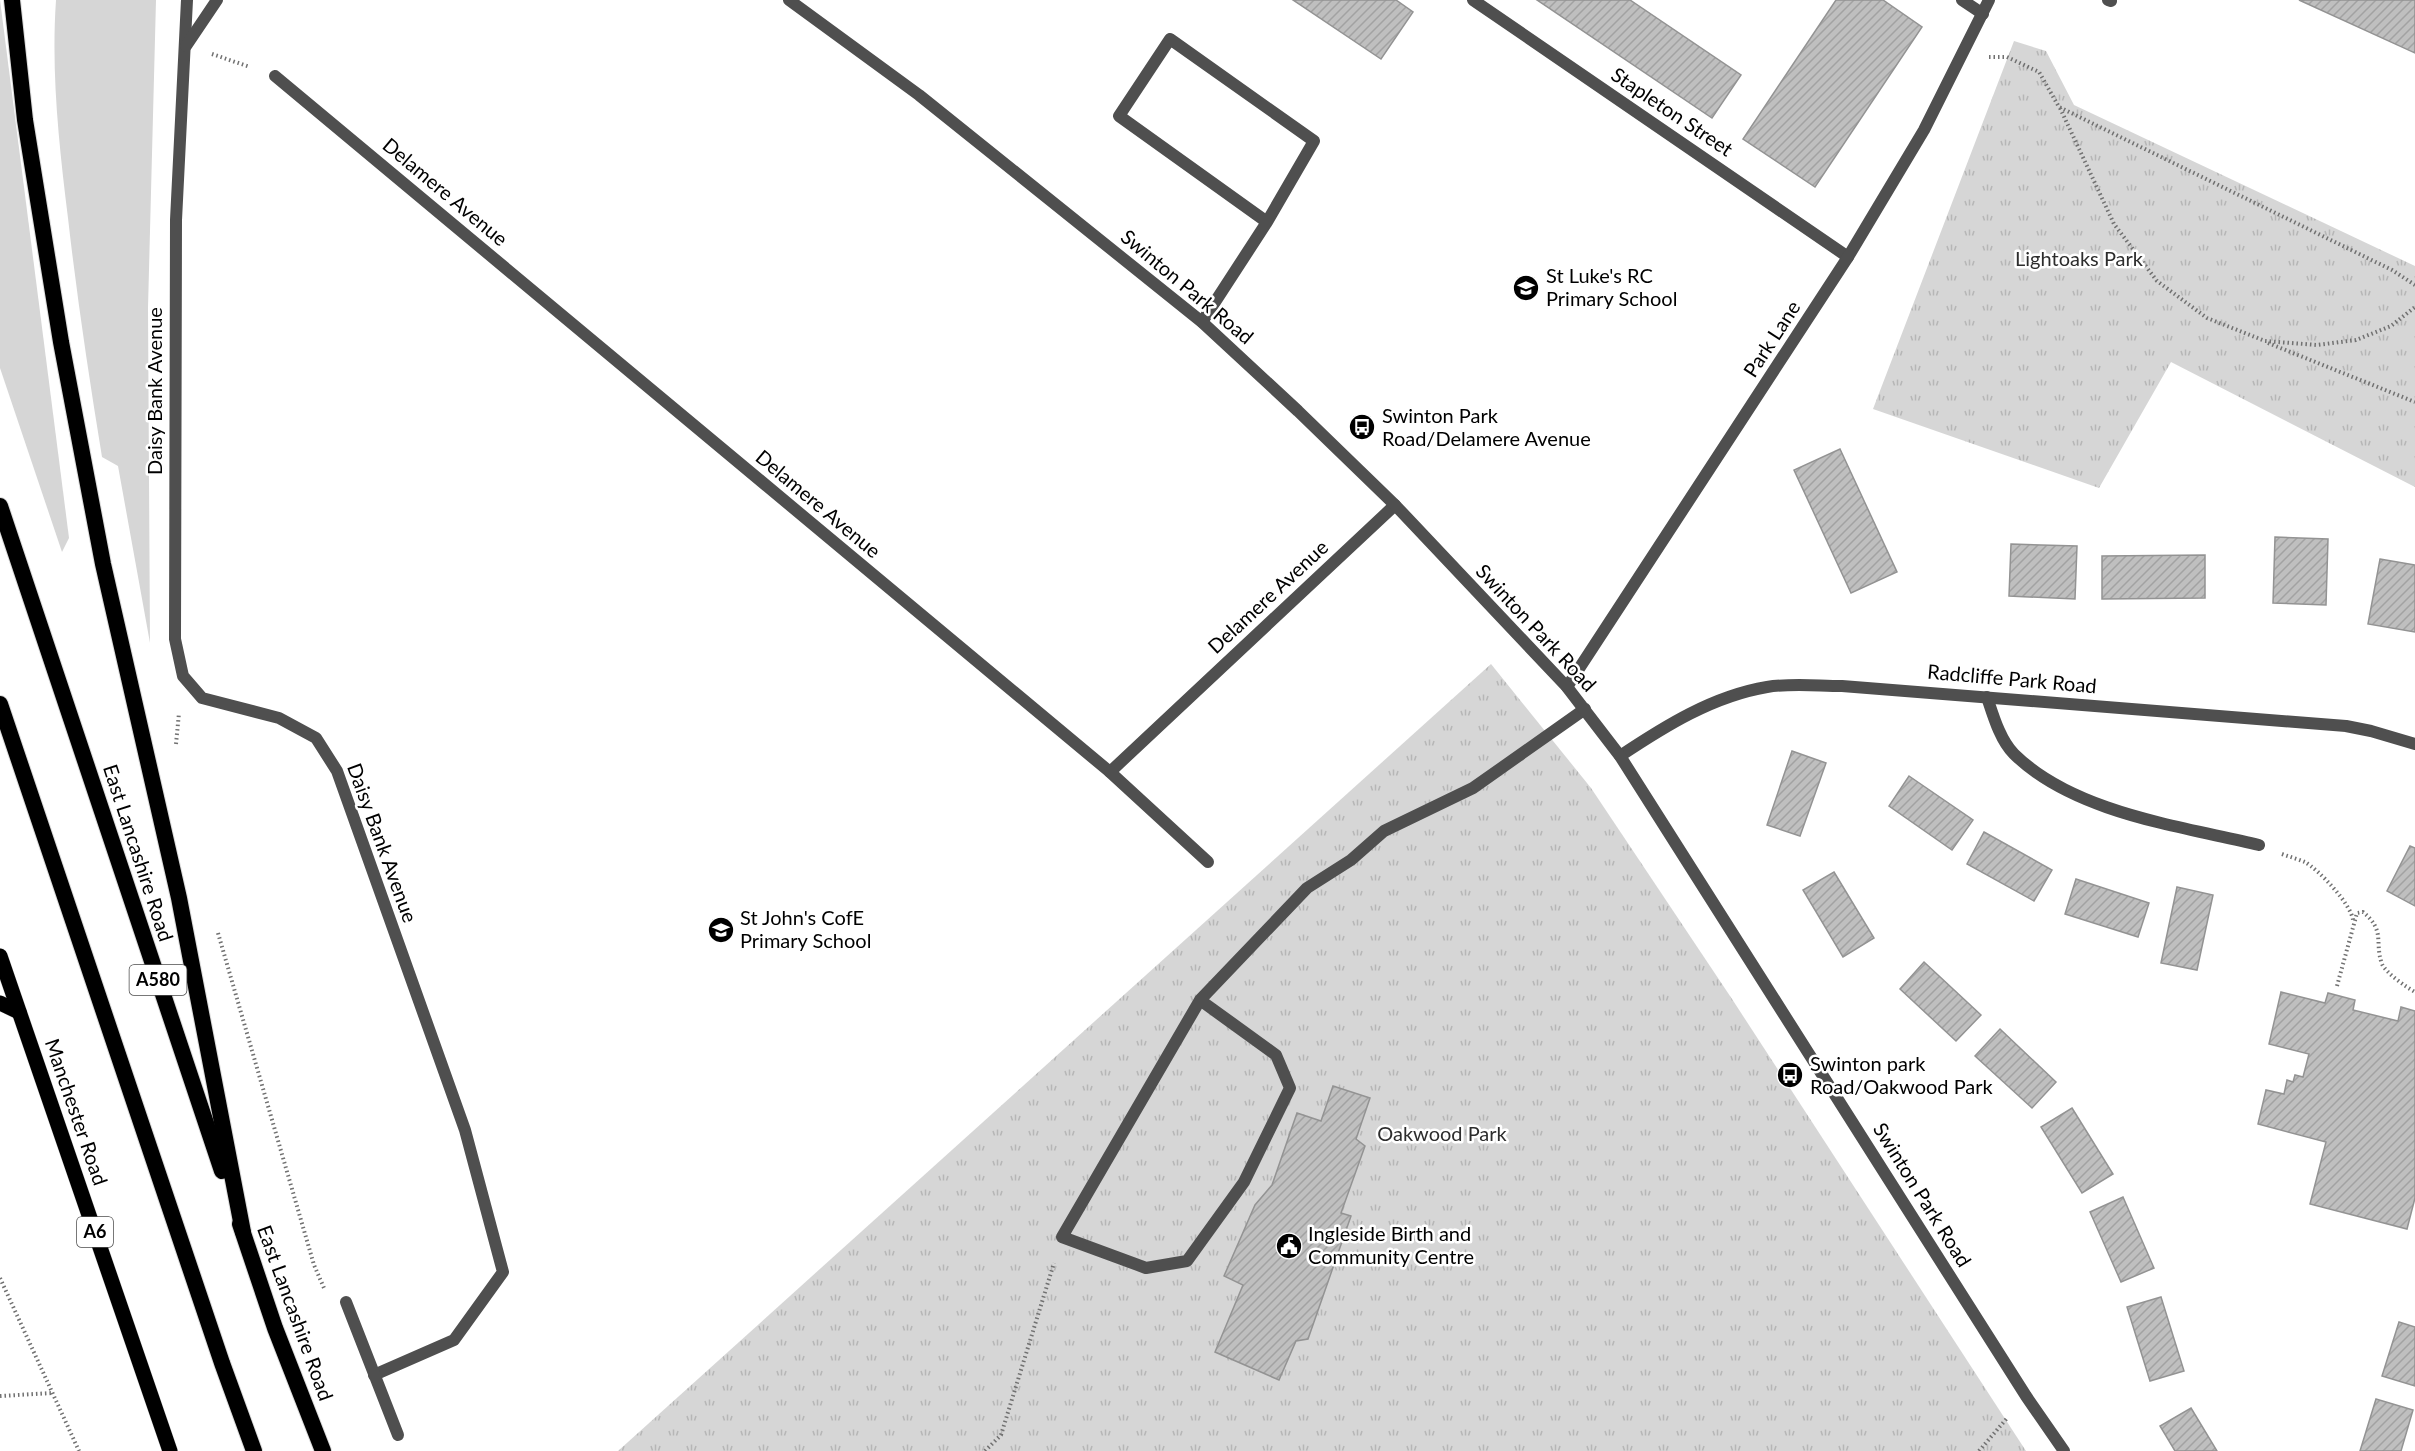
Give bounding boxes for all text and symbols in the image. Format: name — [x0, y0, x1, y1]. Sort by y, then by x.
street label: Stapleton Street — [1607, 62, 1738, 161]
street label: Delamere Avenue — [378, 132, 513, 250]
street label: Swinton Park Road — [1117, 224, 1259, 349]
park label: Lightoaks Park — [2015, 246, 2144, 270]
place label: St Luke's RC Primary School — [1546, 263, 1677, 310]
school or university icon: St Luke's RC Primary School — [1511, 273, 1541, 303]
street label: Park Lane — [1738, 296, 1805, 381]
street label: Daisy Bank Avenue — [142, 307, 166, 475]
place label: Swinton Park Road/Delamere Avenue — [1382, 403, 1591, 450]
bus stop icon: Swinton Park Road/Delamere Avenue — [1347, 412, 1377, 442]
street label: Delamere Avenue — [751, 444, 886, 562]
street label: Delamere Avenue — [1202, 535, 1332, 658]
street label: Swinton Park Road — [1472, 559, 1602, 696]
street label: Radcliffe Park Road — [1926, 659, 2098, 697]
street label: Daisy Bank Avenue — [343, 760, 423, 926]
street label: East Lancashire Road — [99, 761, 179, 944]
place label: St John's CofE Primary School — [740, 905, 871, 952]
school or university icon: St John's CofE Primary School — [706, 915, 736, 945]
road number: A580 — [130, 965, 186, 995]
street label: Manchester Road — [41, 1035, 113, 1188]
place label: Swinton park Road/Oakwood Park — [1810, 1051, 1994, 1098]
bus stop icon: Swinton park Road/Oakwood Park — [1775, 1060, 1805, 1090]
street label: Swinton Park Road — [1869, 1118, 1977, 1271]
park label: Oakwood Park — [1377, 1121, 1508, 1145]
road number: A6 — [77, 1217, 113, 1247]
place label: Ingleside Birth and Community Centre — [1308, 1221, 1474, 1268]
street label: East Lancashire Road — [253, 1222, 339, 1404]
public building icon: Ingleside Birth and Community Centre — [1274, 1231, 1304, 1261]

